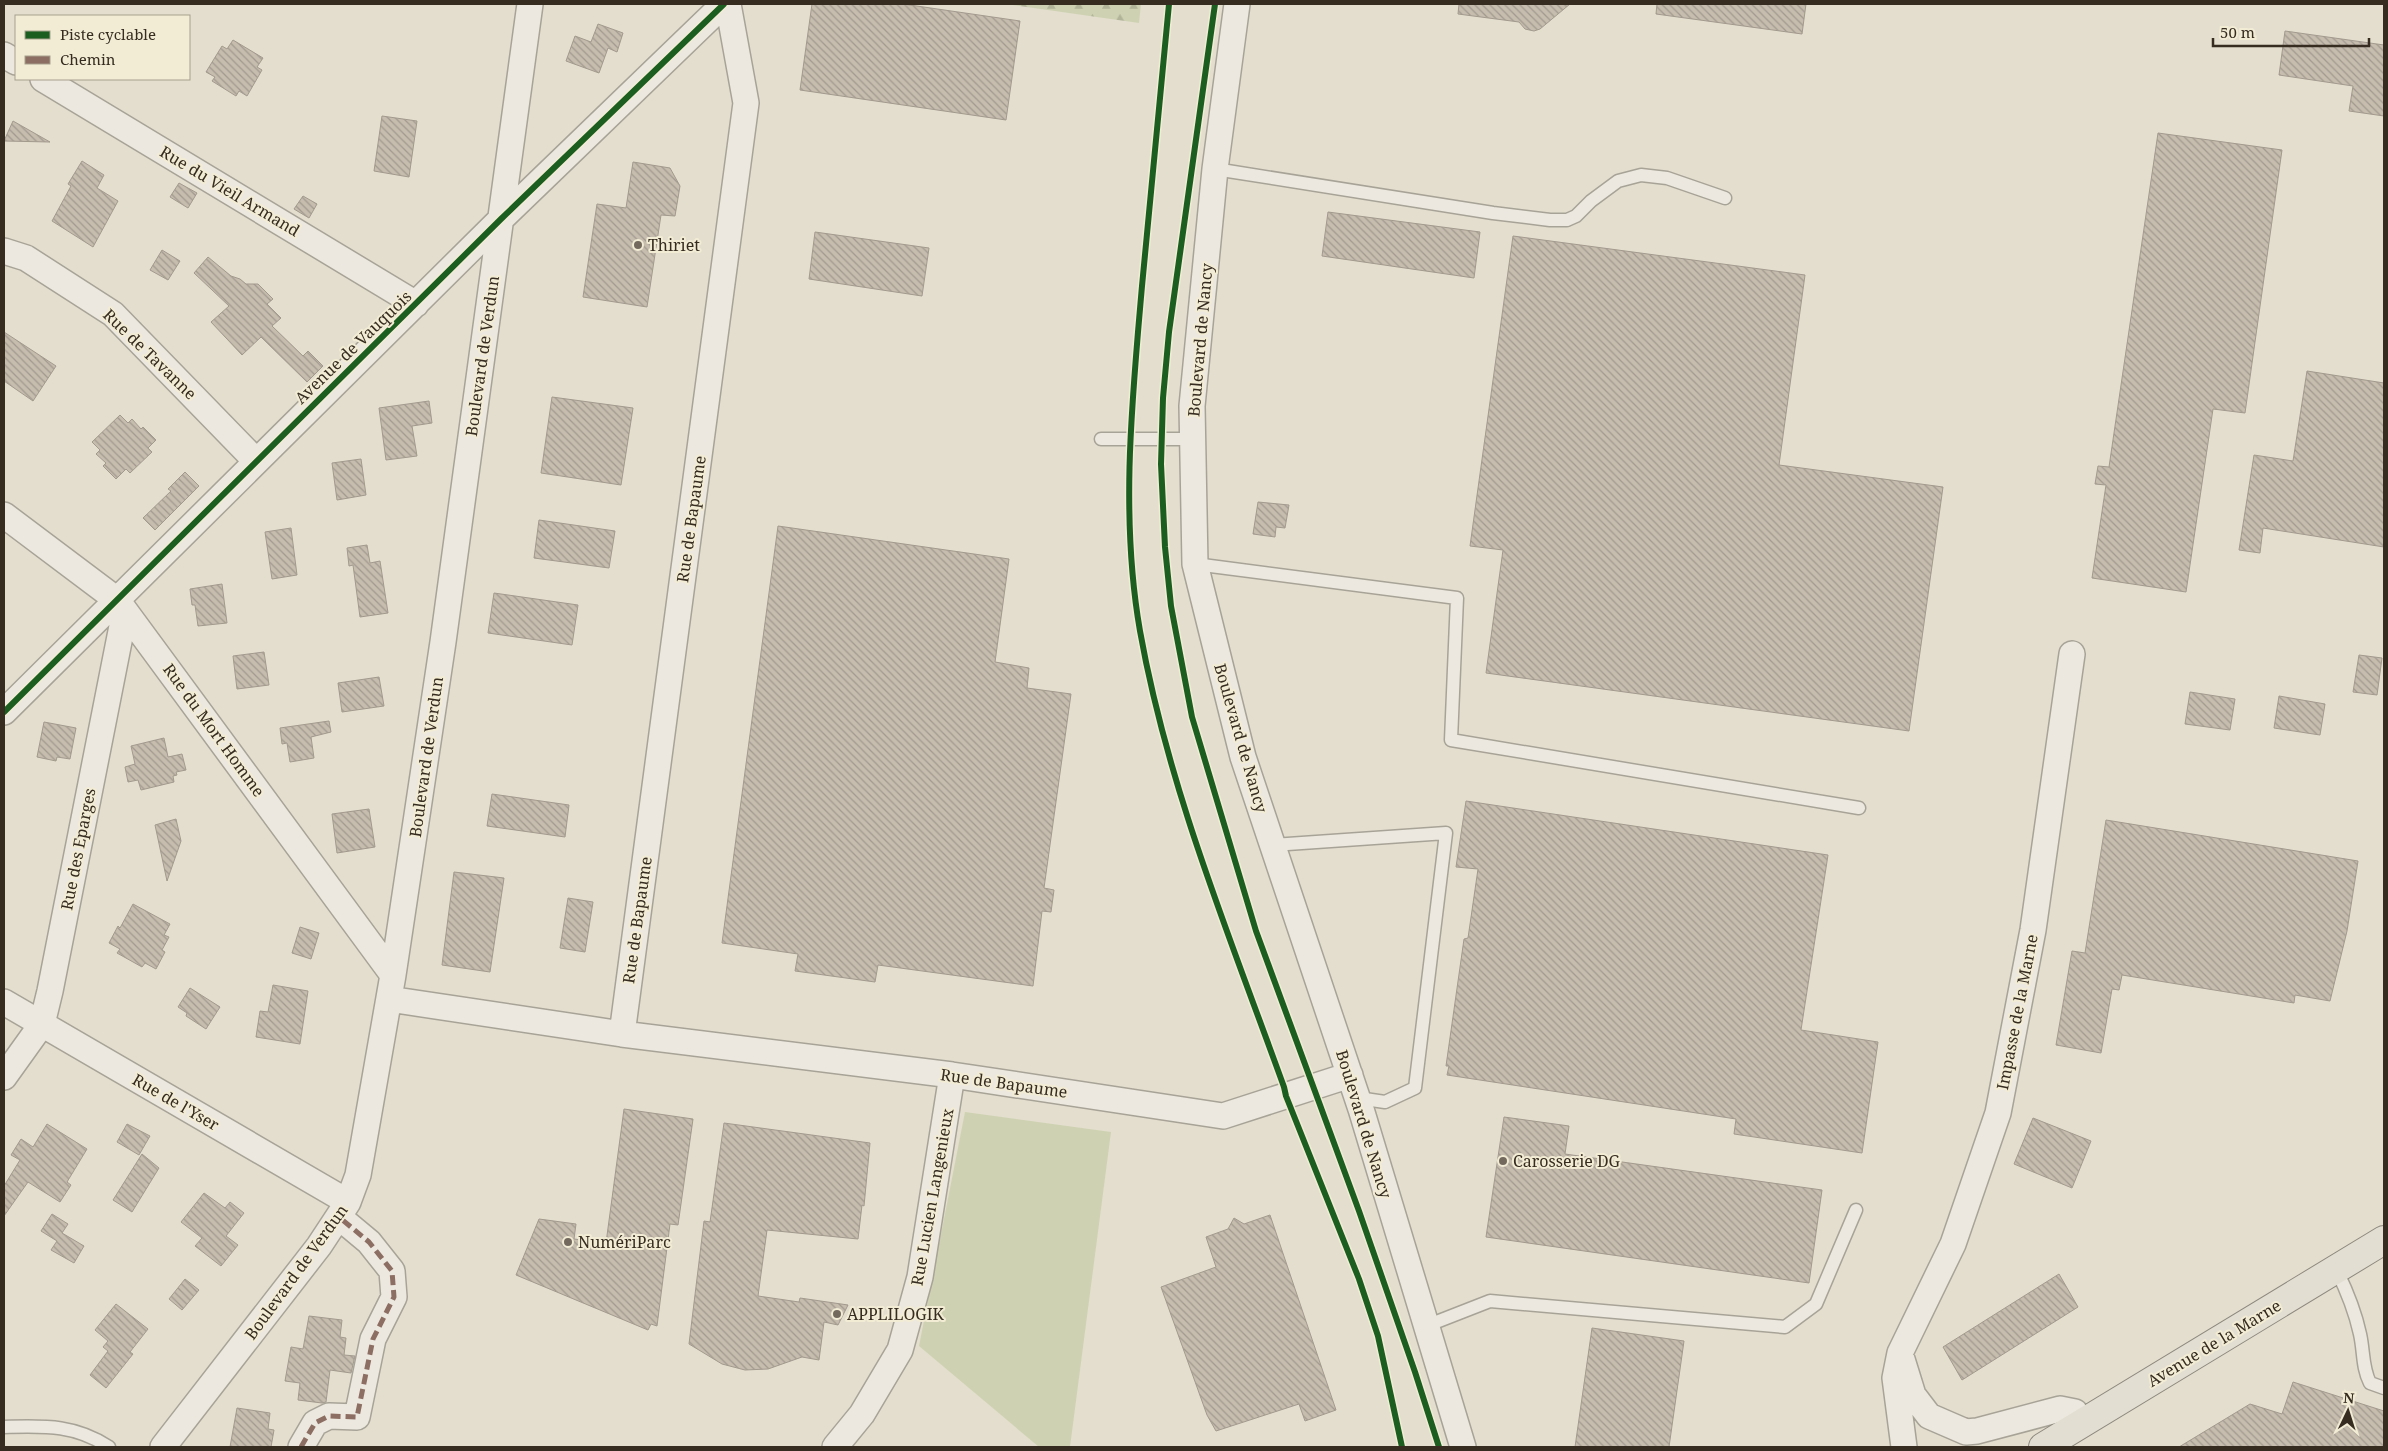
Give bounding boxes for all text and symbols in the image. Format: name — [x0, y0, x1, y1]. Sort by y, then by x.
legend — [15, 15, 190, 80]
scale bar — [2213, 15, 2369, 47]
text: 50 m — [2220, 22, 2255, 42]
text: Piste cyclable — [60, 24, 156, 44]
text: Chemin — [60, 49, 116, 69]
street label: Rue du Vieil Armand — [156, 141, 304, 242]
place label: Thiriet — [648, 234, 700, 256]
marker: Thiriet — [632, 239, 644, 251]
street label: Boulevard de Nancy — [1182, 261, 1218, 418]
street label: Boulevard de Verdun — [460, 274, 504, 438]
street label: Avenue de Vauquois — [290, 285, 416, 409]
street label: Rue de Tavanne — [99, 304, 201, 404]
street label: Rue de Bapaume — [671, 454, 711, 584]
street label: Rue du Mort Homme — [158, 659, 270, 801]
street label: Boulevard de Nancy — [1209, 661, 1273, 816]
street label: Boulevard de Verdun — [404, 675, 448, 839]
street label: Rue des Eparges — [55, 786, 101, 912]
street label: Rue de Bapaume — [617, 855, 657, 985]
street label: Impasse de la Marne — [1991, 932, 2043, 1092]
street label: Boulevard de Nancy — [1331, 1047, 1397, 1202]
street label: Rue de Bapaume — [939, 1063, 1069, 1103]
street label: Rue de l'Yser — [129, 1068, 224, 1136]
street label: Rue Lucien Langenieux — [906, 1106, 959, 1287]
place label: Carosserie DG — [1513, 1150, 1621, 1172]
marker: Carosserie DG — [1497, 1155, 1509, 1167]
street label: Boulevard de Verdun — [240, 1200, 352, 1344]
place label: NumériParc — [578, 1231, 671, 1253]
marker: NumériParc — [562, 1236, 574, 1248]
street label: Avenue de la Marne — [2143, 1294, 2285, 1392]
place label: APPLILOGIK — [847, 1303, 945, 1325]
marker: APPLILOGIK — [831, 1308, 843, 1320]
north arrow — [2323, 1386, 2373, 1436]
text: N — [2343, 1388, 2355, 1407]

